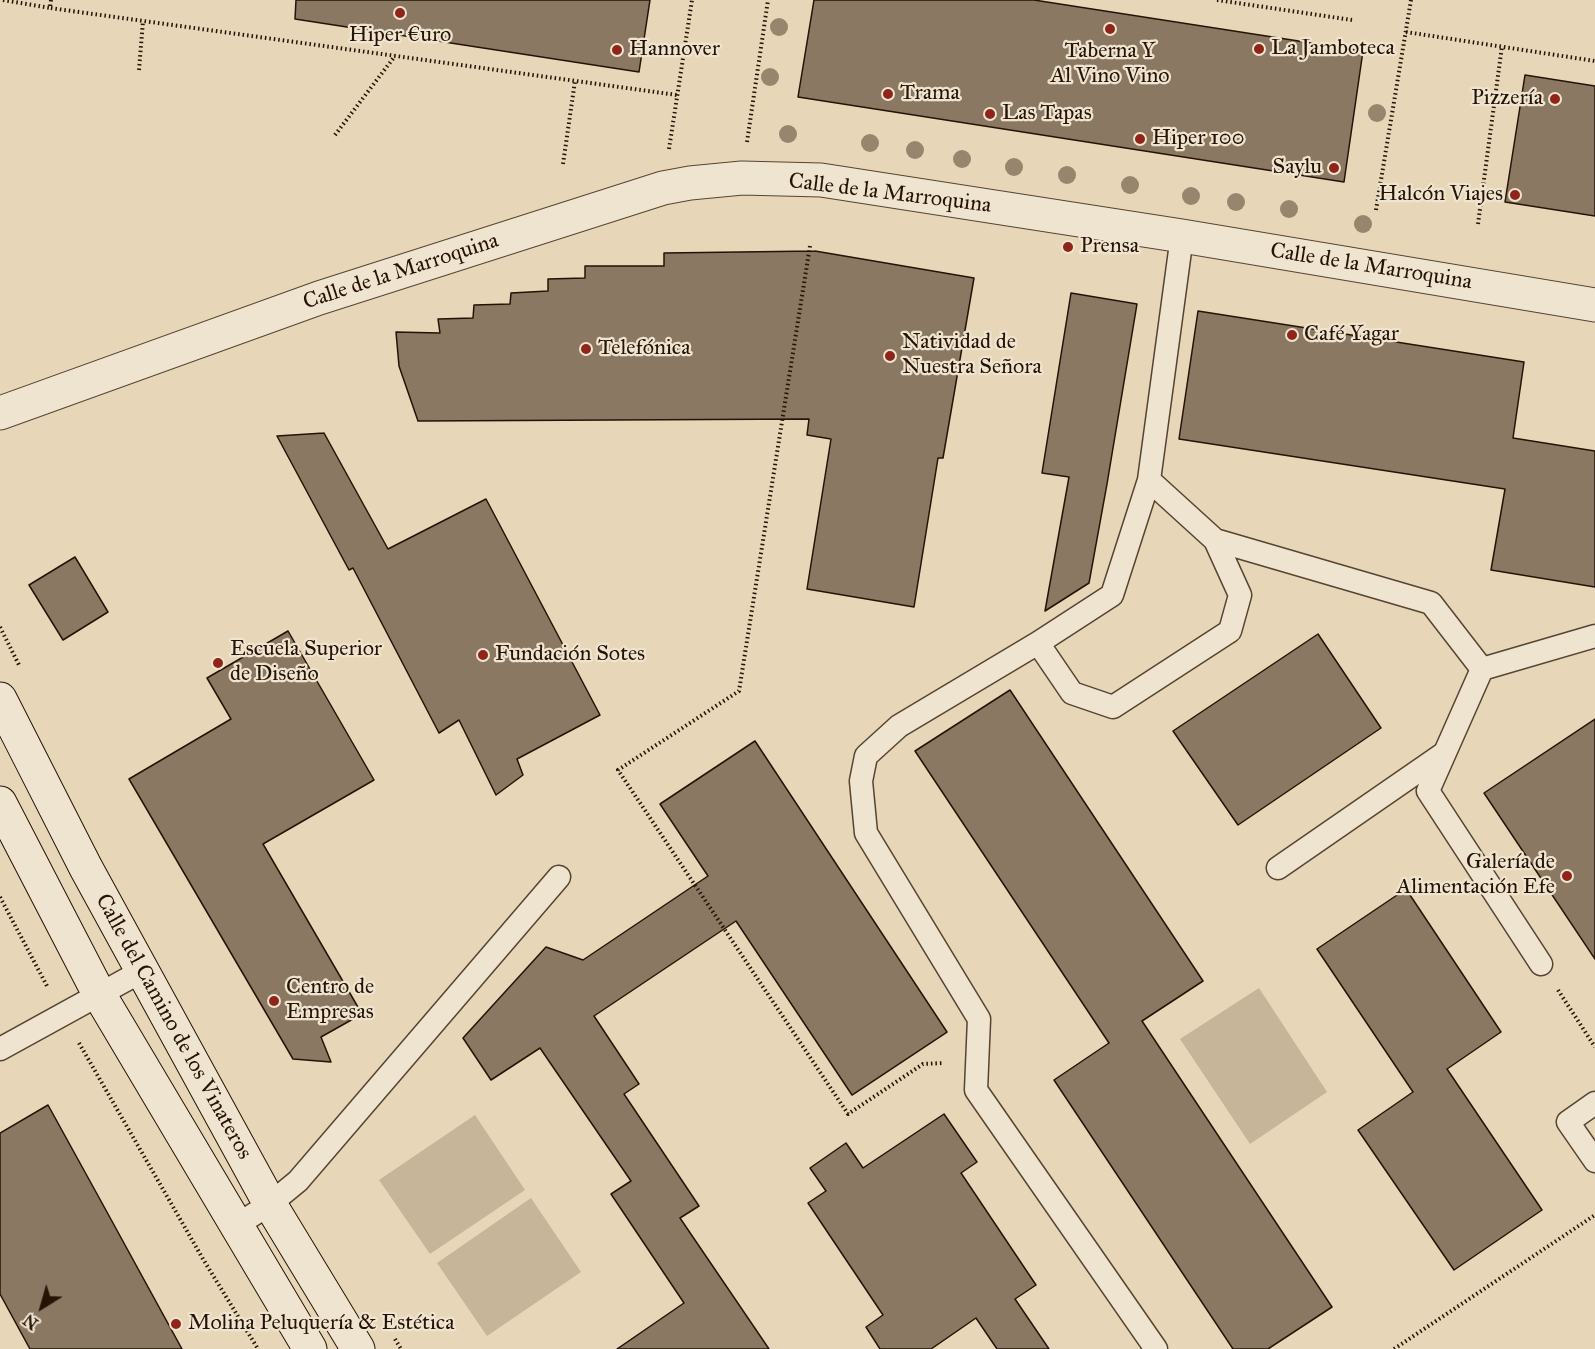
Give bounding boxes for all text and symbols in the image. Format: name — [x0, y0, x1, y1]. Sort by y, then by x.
marker: Hiper €uro — [393, 6, 407, 20]
marker: Taberna Y Al Vino Vino — [1103, 22, 1117, 36]
place label: Hiper €uro — [349, 23, 451, 49]
place label: La Jamboteca — [1271, 36, 1395, 62]
place label: Hannover — [629, 37, 720, 63]
place label: Taberna Y Al Vino Vino — [1050, 39, 1170, 90]
marker: La Jamboteca — [1252, 42, 1266, 56]
marker: Hannover — [610, 43, 624, 57]
place label: Trama — [900, 81, 960, 107]
place label: Pizzería — [1471, 86, 1543, 112]
marker: Trama — [881, 87, 895, 101]
marker: Pizzería — [1548, 92, 1562, 106]
place label: Las Tapas — [1002, 101, 1092, 127]
marker: Las Tapas — [983, 107, 997, 121]
place label: Hiper 100 — [1152, 126, 1244, 152]
marker: Hiper 100 — [1133, 132, 1147, 146]
place label: Saylu — [1273, 155, 1322, 181]
marker: Saylu — [1327, 161, 1341, 175]
street label: Calle de la Marroquina — [787, 168, 993, 220]
place label: Halcón Viajes — [1378, 182, 1503, 208]
marker: Halcón Viajes — [1508, 188, 1522, 202]
street label: Calle de la Marroquina — [300, 228, 502, 316]
place label: Prensa — [1080, 234, 1139, 260]
street label: Calle de la Marroquina — [1268, 238, 1474, 296]
marker: Prensa — [1061, 240, 1075, 254]
place label: Café Yagar — [1304, 322, 1399, 348]
marker: Café Yagar — [1285, 328, 1299, 342]
place label: Natividad de Nuestra Señora — [902, 330, 1042, 382]
place label: Telefónica — [598, 336, 690, 362]
marker: Telefónica — [579, 342, 593, 356]
marker: Natividad de Nuestra Señora — [883, 349, 897, 363]
place label: Escuela Superior de Diseño — [230, 637, 382, 688]
place label: Fundación Sotes — [495, 642, 645, 668]
marker: Fundación Sotes — [476, 648, 490, 662]
marker: Escuela Superior de Diseño — [211, 656, 225, 670]
place label: Galería de Alimentación Efe — [1396, 850, 1555, 902]
marker: Galería de Alimentación Efe — [1560, 869, 1574, 883]
street label: Calle del Camino de los Vinateros — [89, 890, 257, 1164]
place label: Centro de Empresas — [286, 975, 374, 1026]
marker: Centro de Empresas — [267, 994, 281, 1008]
north arrow — [12, 1277, 72, 1337]
text: N — [20, 1310, 42, 1333]
place label: Molina Peluquería & Estética — [188, 1311, 454, 1337]
marker: Molina Peluquería & Estética — [169, 1317, 183, 1331]

